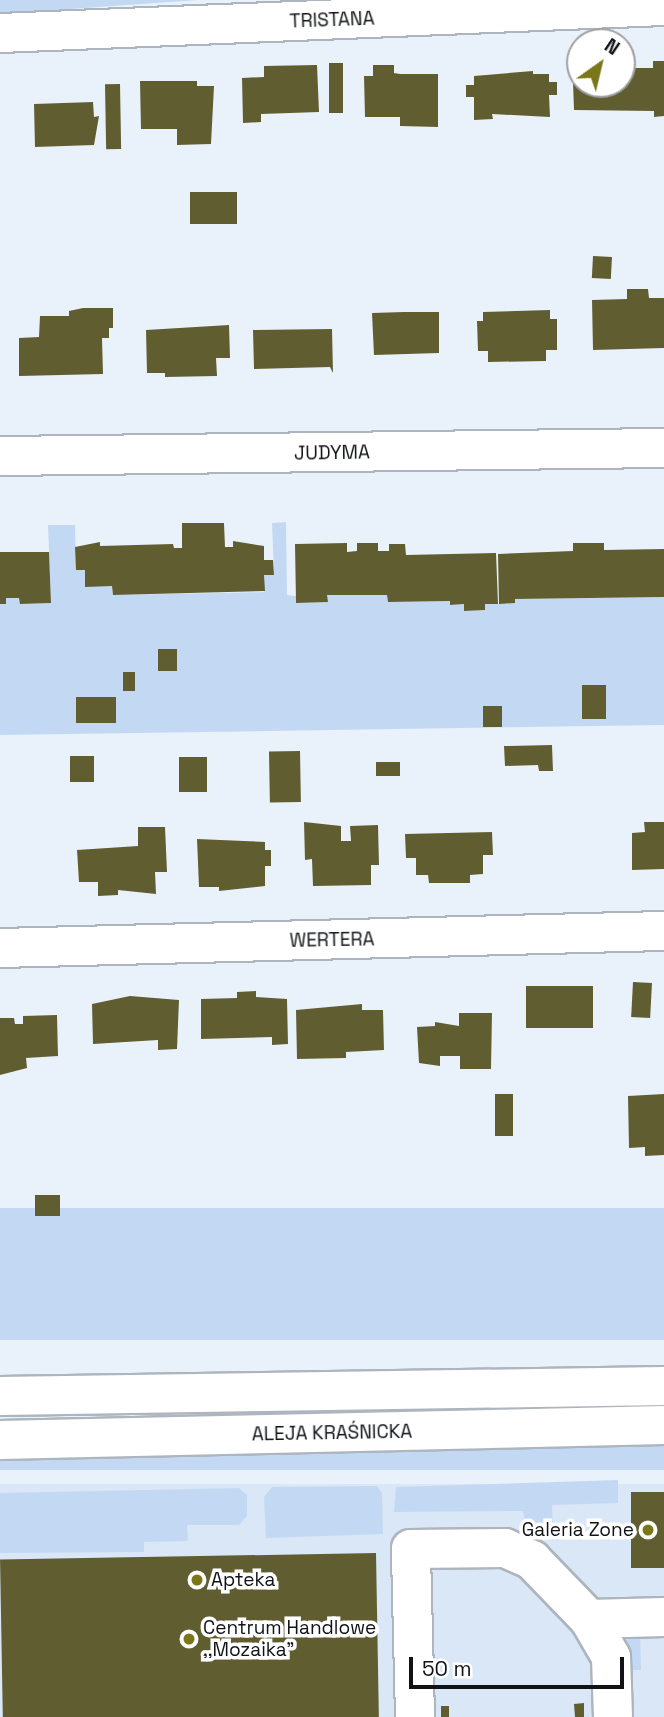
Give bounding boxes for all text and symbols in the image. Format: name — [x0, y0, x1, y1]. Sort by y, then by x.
street label: TRISTANA — [289, 7, 375, 33]
north arrow — [566, 28, 636, 98]
text: N — [600, 33, 624, 61]
street label: JUDYMA — [294, 441, 370, 465]
street label: WERTERA — [289, 928, 375, 952]
street label: ALEJA KRAŚNICKA — [251, 1420, 413, 1446]
place label: Galeria Zone — [522, 1519, 634, 1541]
marker: Galeria Zone — [640, 1522, 656, 1538]
place label: Apteka — [211, 1569, 275, 1591]
marker: Apteka — [189, 1572, 205, 1588]
place label: Centrum Handlowe ,,Mozaika" — [203, 1617, 376, 1661]
marker: Centrum Handlowe ,,Mozaika" — [181, 1631, 197, 1647]
scale bar — [412, 1644, 627, 1688]
text: 50 m — [422, 1655, 472, 1682]

